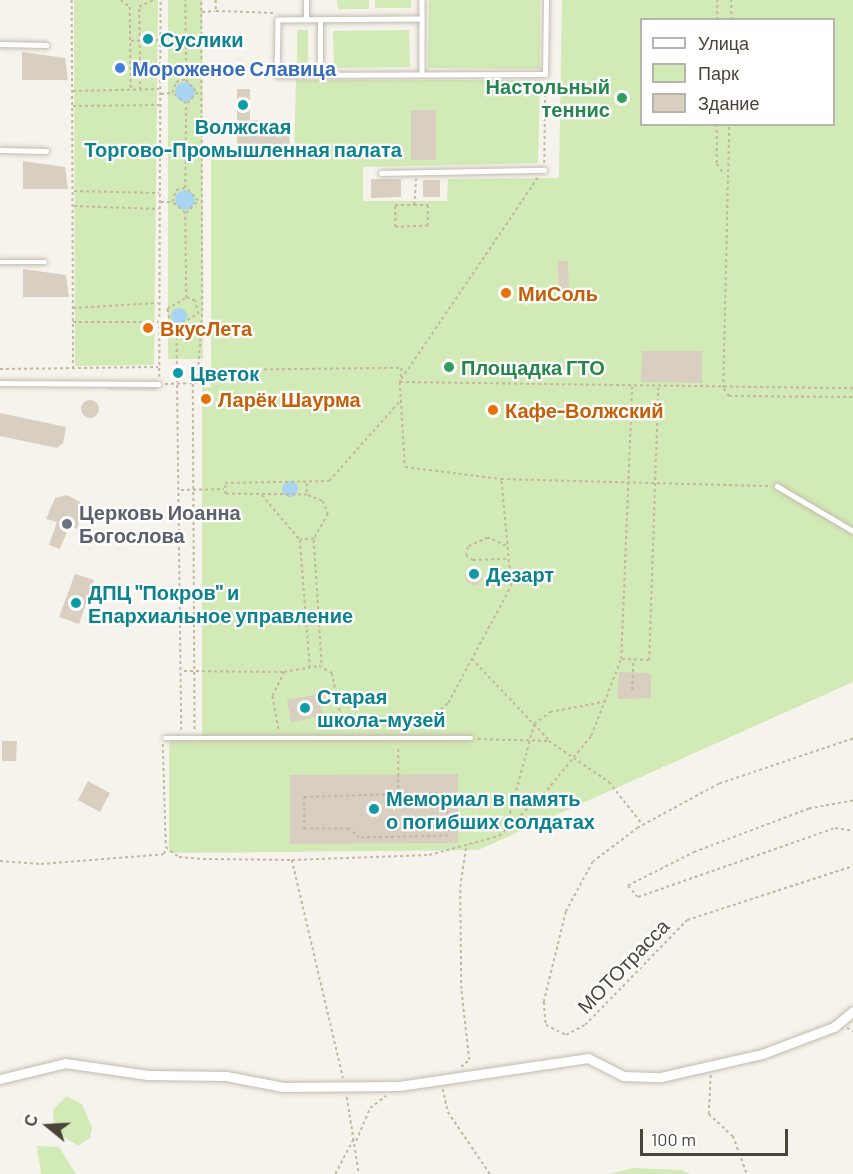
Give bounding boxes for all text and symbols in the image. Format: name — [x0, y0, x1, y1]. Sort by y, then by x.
legend — [640, 18, 835, 126]
place label: Суслики — [160, 27, 243, 51]
marker: Суслики — [141, 32, 155, 46]
text: Улица — [698, 32, 749, 54]
place label: Мороженое Славица — [132, 56, 336, 80]
marker: Мороженое Славица — [113, 61, 127, 75]
text: Парк — [698, 62, 739, 84]
place label: Настольный теннис — [486, 74, 610, 121]
marker: Настольный теннис — [615, 91, 629, 105]
text: Здание — [698, 92, 759, 114]
marker: Волжская Торгово-Промышленная палата — [236, 98, 250, 112]
place label: Волжская Торгово-Промышленная палата — [84, 114, 402, 161]
place label: МиСоль — [518, 281, 598, 305]
marker: МиСоль — [499, 286, 513, 300]
place label: ВкусЛета — [160, 316, 252, 340]
marker: ВкусЛета — [141, 321, 155, 335]
place label: Площадка ГТО — [461, 355, 605, 379]
marker: Площадка ГТО — [442, 360, 456, 374]
place label: Цветок — [190, 361, 259, 385]
marker: Цветок — [171, 366, 185, 380]
place label: Ларёк Шаурма — [218, 387, 361, 411]
marker: Ларёк Шаурма — [199, 392, 213, 406]
place label: Кафе-Волжский — [505, 398, 664, 422]
marker: Кафе-Волжский — [486, 403, 500, 417]
place label: Церковь Иоанна Богослова — [79, 500, 241, 547]
marker: Церковь Иоанна Богослова — [60, 517, 74, 531]
place label: Дезарт — [486, 562, 554, 586]
marker: Дезарт — [467, 567, 481, 581]
place label: ДПЦ "Покров" и Епархиальное управление — [88, 580, 353, 627]
marker: ДПЦ "Покров" и Епархиальное управление — [69, 596, 83, 610]
place label: Старая школа-музей — [317, 684, 446, 731]
marker: Старая школа-музей — [298, 701, 312, 715]
place label: Мемориал в память о погибших солдатах — [386, 786, 595, 833]
marker: Мемориал в память о погибших солдатах — [367, 802, 381, 816]
street label: МОТОтрасса — [572, 914, 674, 1018]
north arrow — [18, 1096, 78, 1156]
text: С — [20, 1112, 41, 1129]
scale bar — [643, 1117, 792, 1155]
text: 100 m — [651, 1128, 696, 1150]

